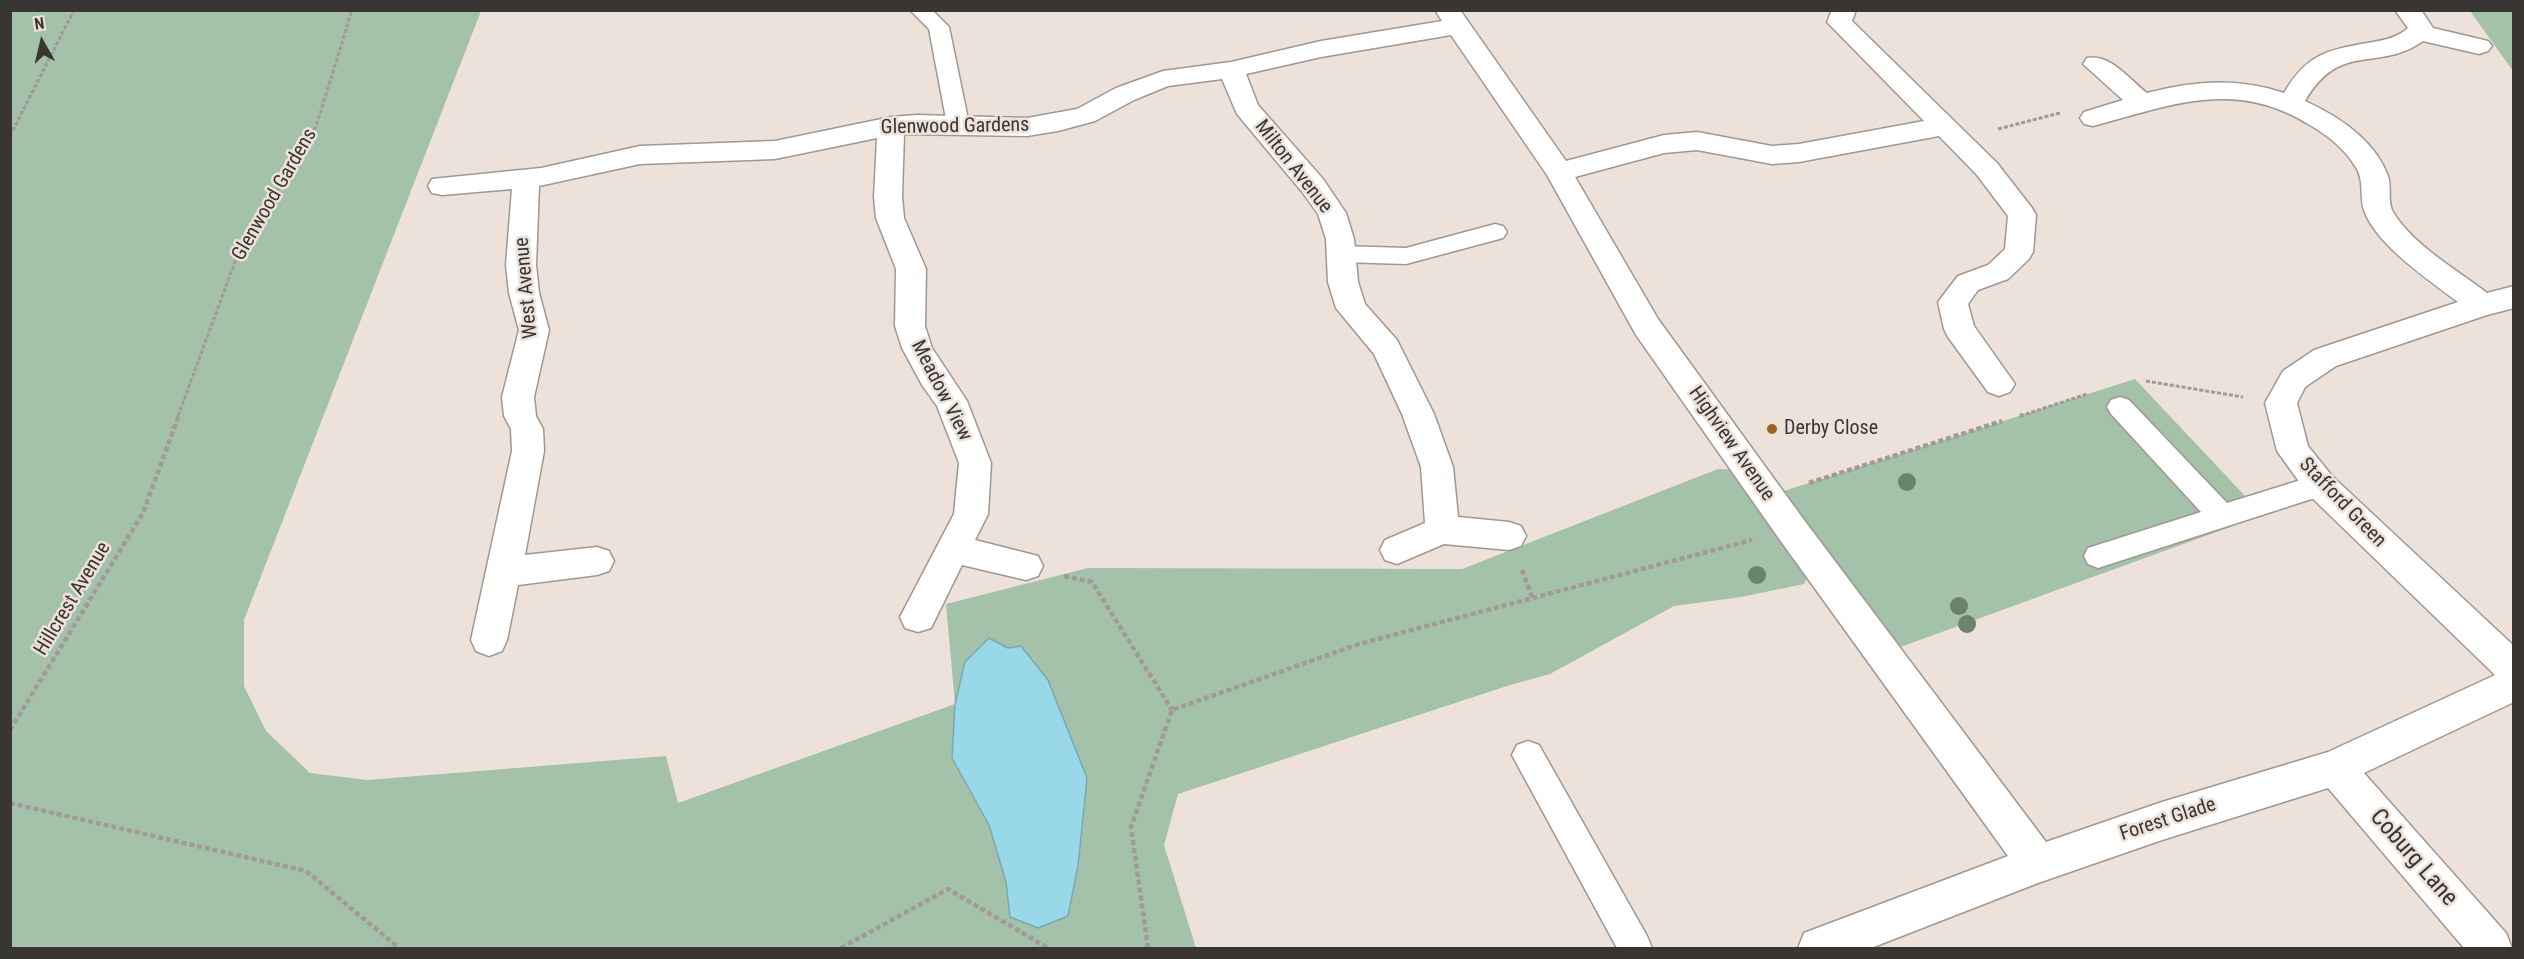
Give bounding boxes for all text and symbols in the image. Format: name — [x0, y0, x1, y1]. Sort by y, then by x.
north arrow — [12, 12, 72, 72]
text: N — [33, 14, 46, 34]
street label: Glenwood Gardens — [881, 114, 1029, 140]
street label: Milton Avenue — [1249, 116, 1337, 218]
street label: Glenwood Gardens — [227, 125, 323, 265]
street label: West Avenue — [511, 236, 543, 340]
street label: Meadow View — [905, 337, 977, 445]
street label: Highview Avenue — [1683, 382, 1779, 506]
place label: Derby Close — [1784, 417, 1878, 441]
marker: Derby Close — [1765, 422, 1779, 436]
street label: Stafford Green — [2293, 453, 2391, 553]
street label: Hillcrest Avenue — [30, 538, 116, 660]
street label: Forest Glade — [2117, 793, 2219, 847]
street label: Coburg Lane — [2363, 804, 2463, 912]

